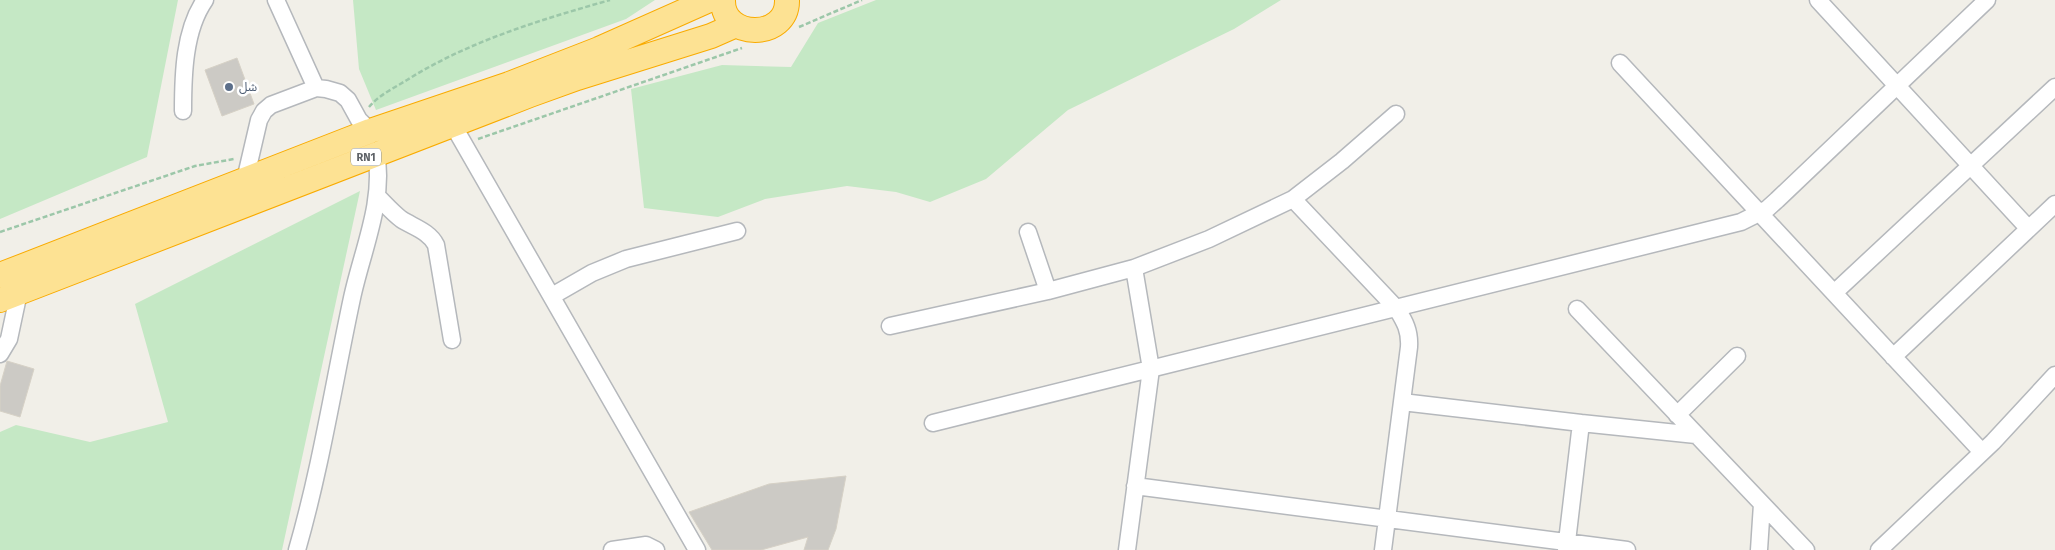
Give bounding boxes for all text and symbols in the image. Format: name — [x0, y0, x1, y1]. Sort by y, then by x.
place label: شل — [239, 80, 257, 94]
marker: شل — [223, 81, 235, 93]
road number: RN1 — [351, 148, 381, 166]

